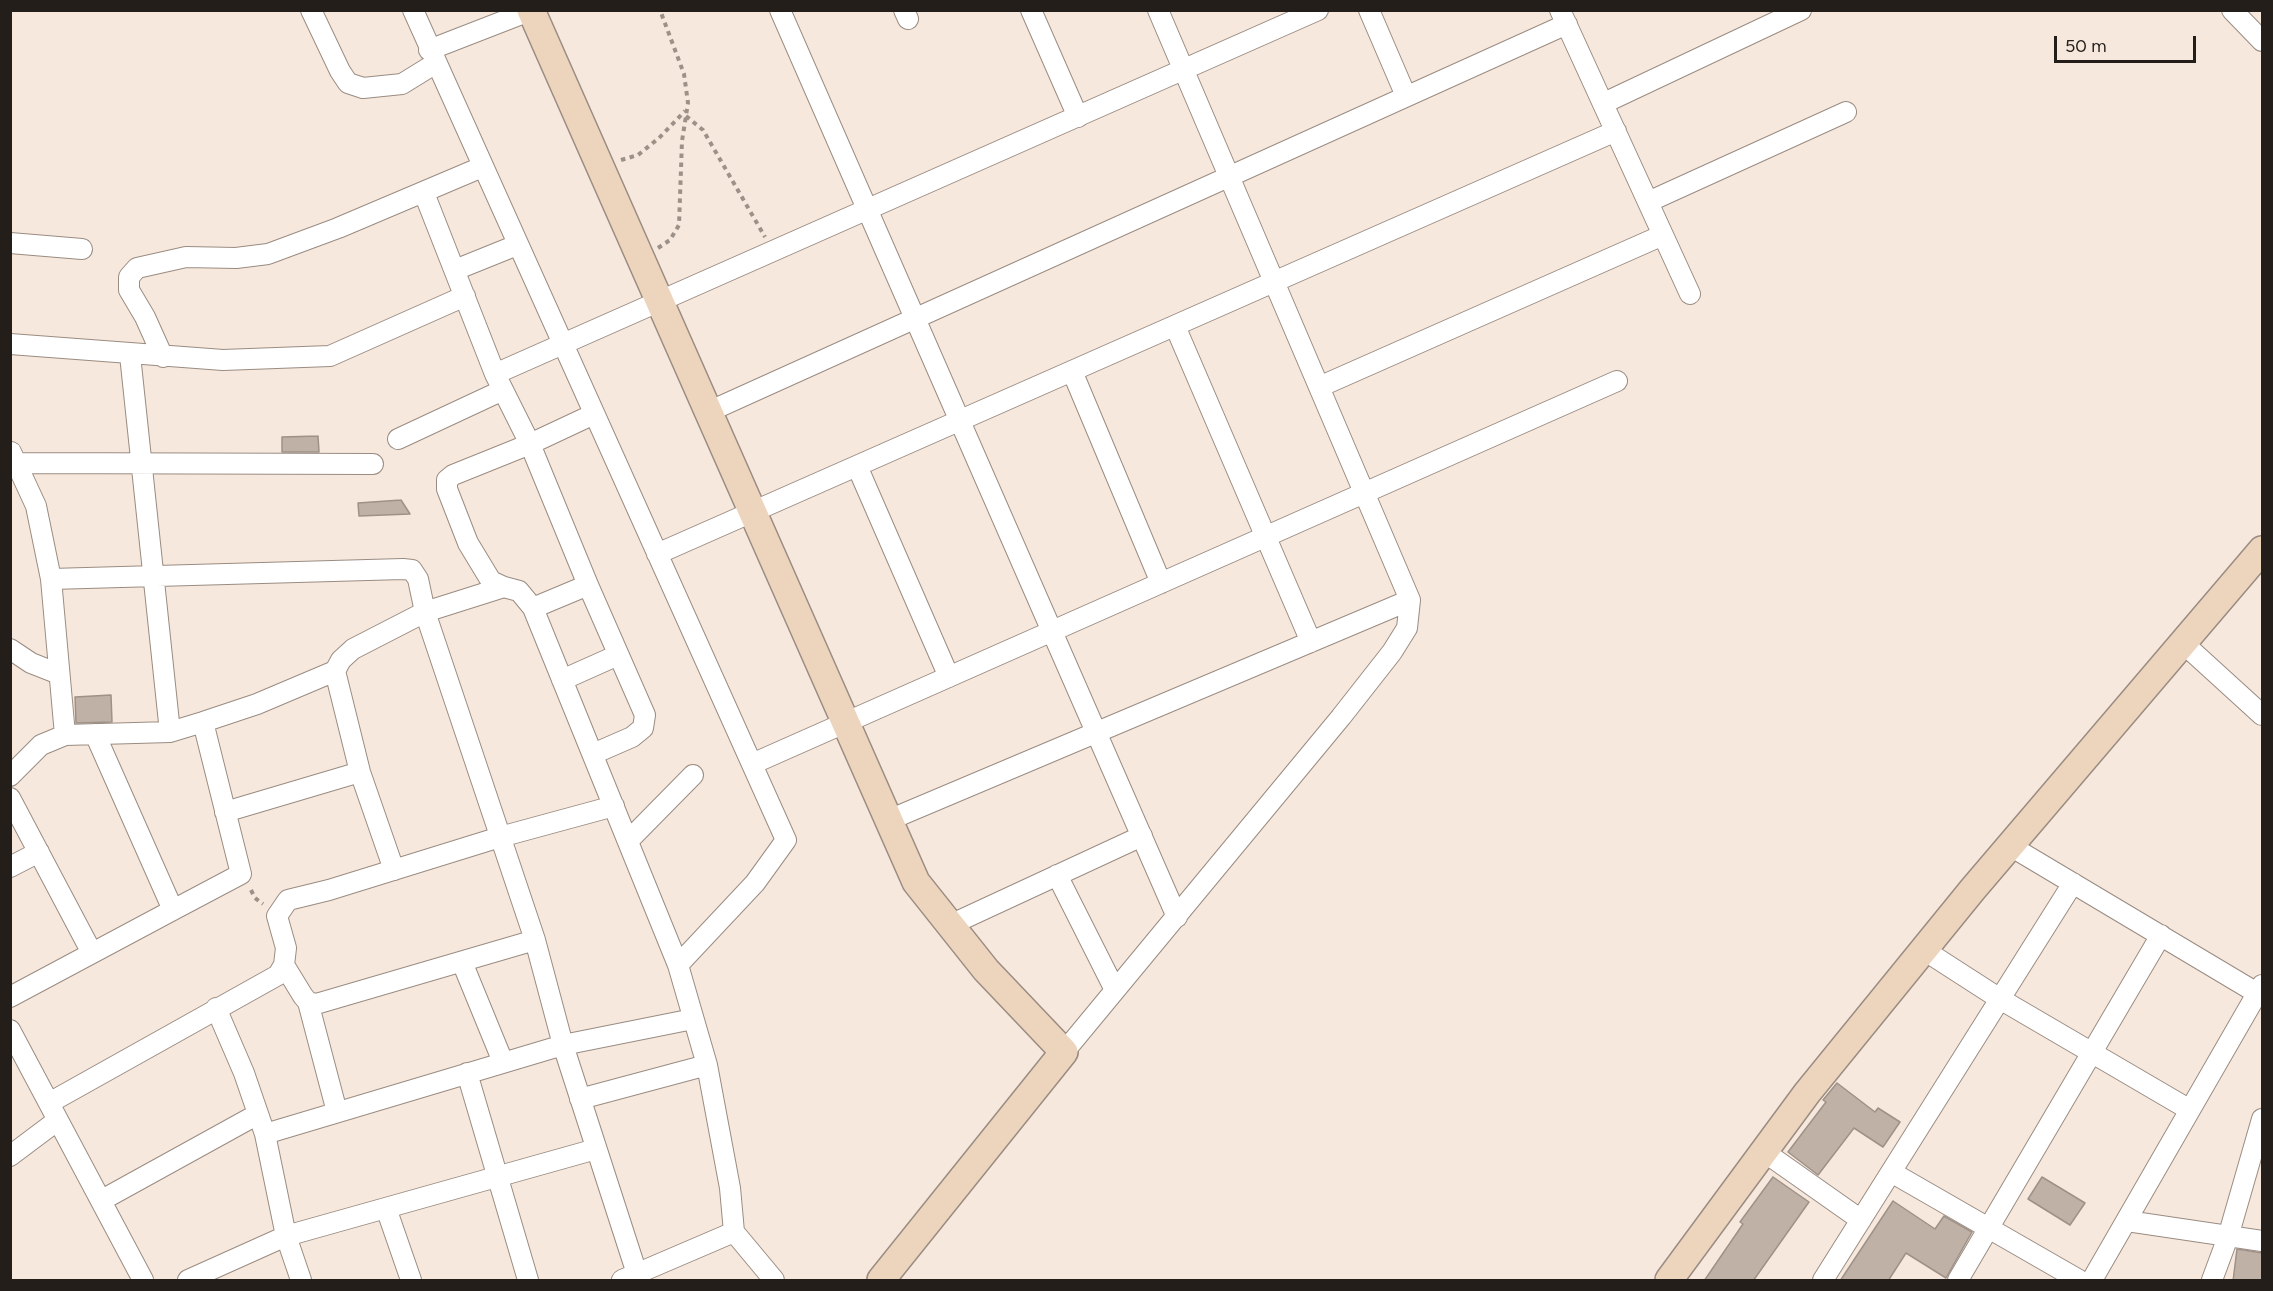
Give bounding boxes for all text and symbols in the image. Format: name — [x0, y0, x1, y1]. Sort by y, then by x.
scale bar — [2057, 24, 2200, 62]
text: 50 m — [2065, 35, 2107, 57]

